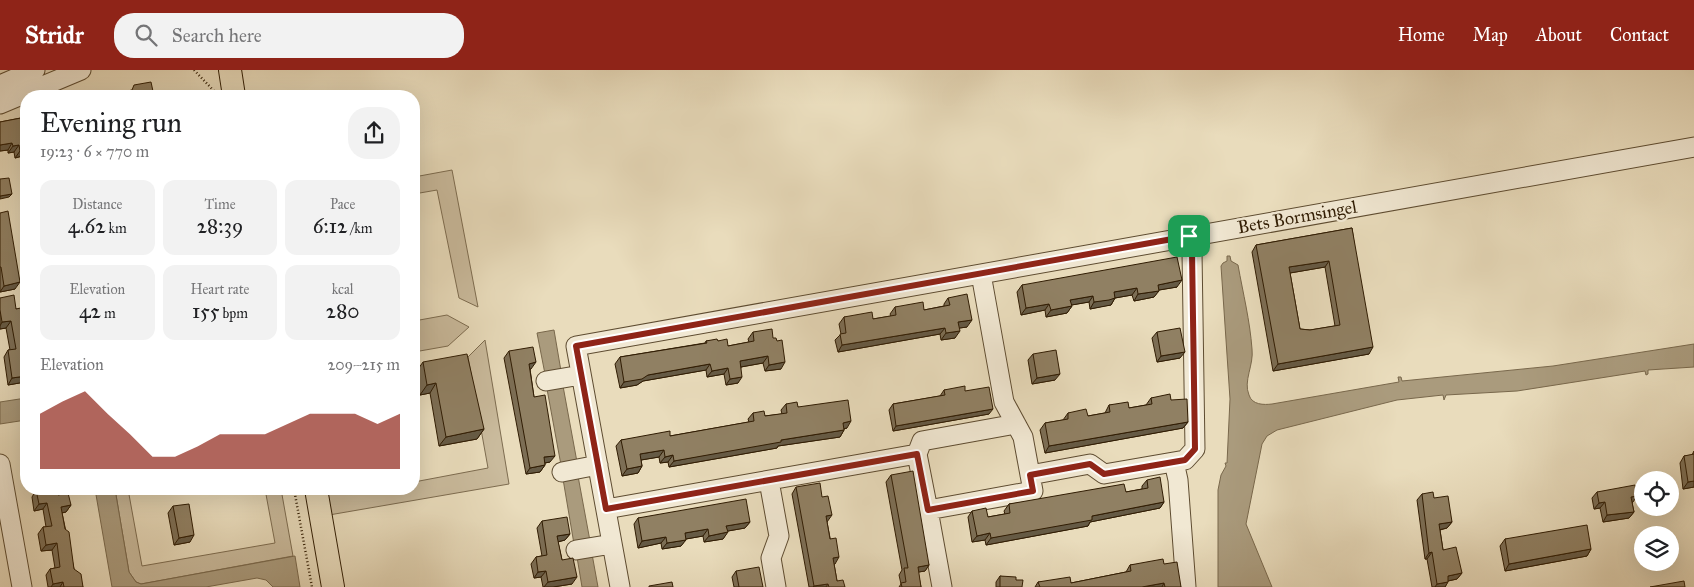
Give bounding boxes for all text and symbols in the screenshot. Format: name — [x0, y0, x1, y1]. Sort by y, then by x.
search box — [114, 13, 464, 58]
text: Stridr — [25, 20, 84, 50]
icon: search — [132, 21, 160, 49]
text: Search here — [172, 24, 262, 47]
text: Home — [1398, 24, 1445, 46]
text: Map — [1473, 24, 1508, 46]
text: About — [1536, 24, 1582, 46]
text: Contact — [1610, 24, 1669, 46]
text: Evening run — [40, 105, 182, 140]
button: share — [348, 107, 400, 159]
text: 19:23 · 6 × 770 m — [40, 142, 149, 161]
text: Distance — [72, 196, 122, 213]
text: Time — [204, 196, 235, 213]
text: Pace — [330, 196, 355, 213]
street label: Bets Bormsingel — [1235, 196, 1359, 239]
text: 4.62 — [68, 213, 106, 239]
text: 28:39 — [197, 213, 243, 239]
text: 6:12 — [313, 213, 347, 239]
pin — [1168, 215, 1210, 257]
text: km — [106, 220, 127, 237]
text: /km — [347, 220, 373, 237]
icon: arrive — [1175, 222, 1203, 250]
text: Elevation — [70, 281, 125, 298]
text: Heart rate — [191, 281, 249, 298]
text: kcal — [332, 281, 354, 298]
text: 42 — [79, 298, 101, 324]
text: 155 — [192, 298, 220, 324]
text: 280 — [326, 298, 360, 324]
text: m — [101, 305, 116, 322]
text: bpm — [220, 305, 248, 322]
text: Elevation — [40, 355, 104, 374]
text: 209–215 m — [327, 355, 400, 374]
map controls — [1634, 471, 1679, 571]
button: locate — [1634, 471, 1679, 516]
button: layers — [1634, 526, 1679, 571]

